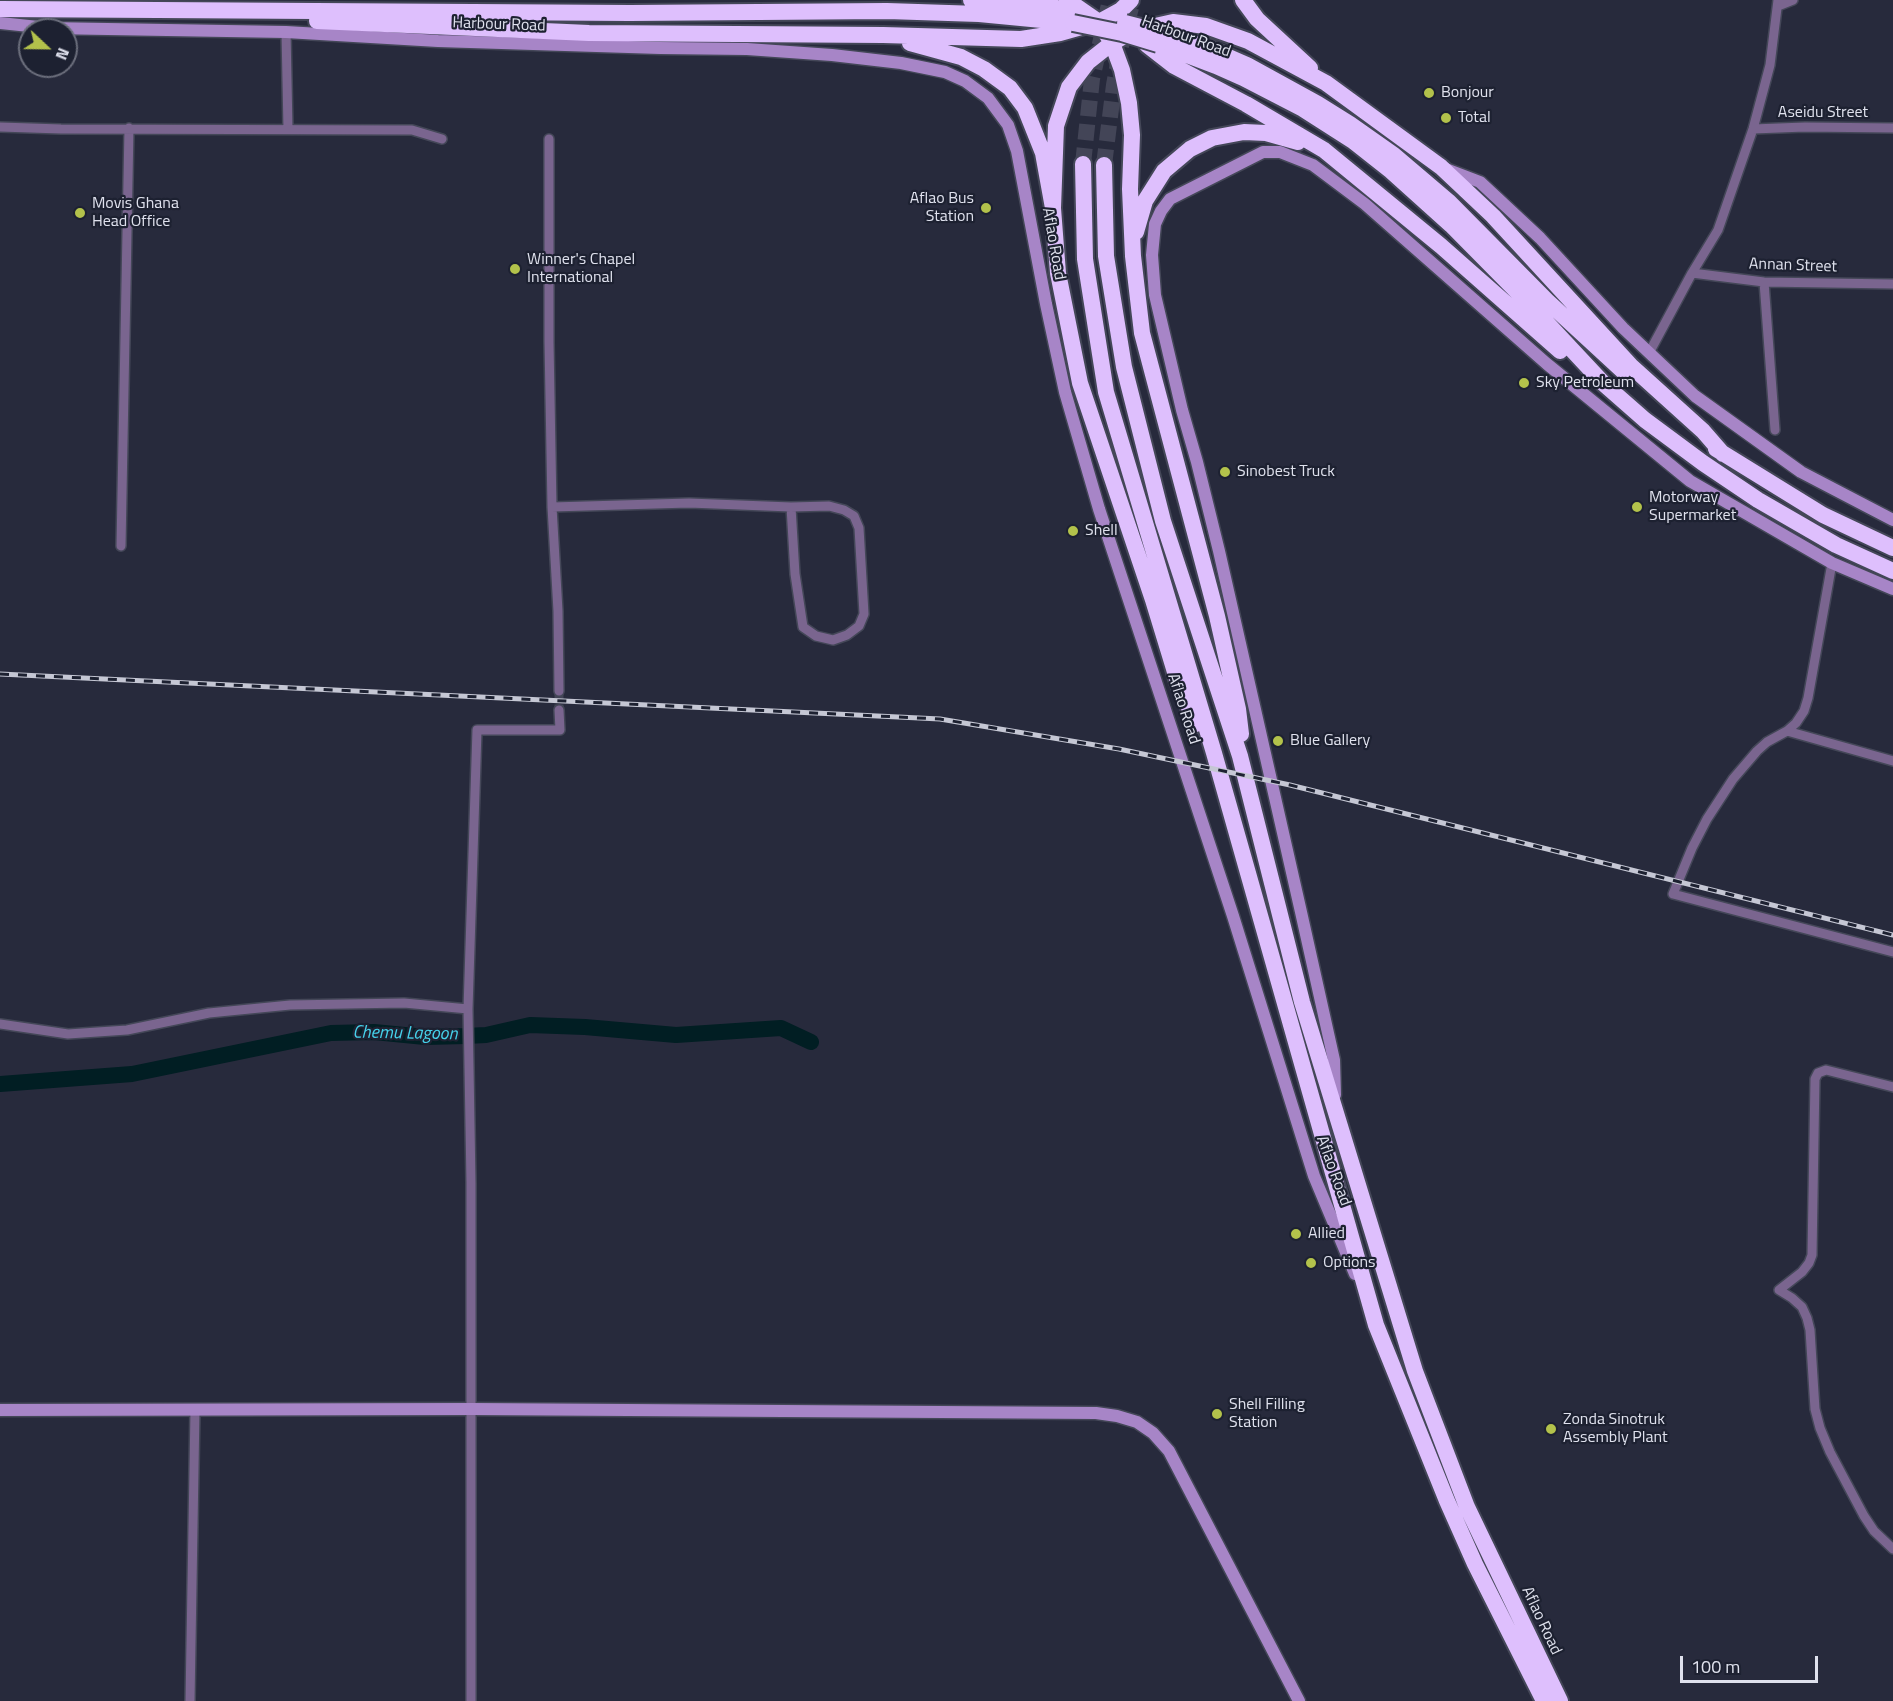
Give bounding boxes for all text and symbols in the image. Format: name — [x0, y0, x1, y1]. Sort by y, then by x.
street label: Harbour Road — [1139, 12, 1233, 62]
street label: Harbour Road — [452, 14, 546, 36]
north arrow — [18, 18, 78, 78]
text: N — [50, 44, 76, 64]
place label: Bonjour — [1441, 83, 1494, 103]
marker: Bonjour — [1422, 86, 1436, 100]
street label: Aseidu Street — [1778, 103, 1868, 123]
place label: Total — [1458, 108, 1491, 128]
marker: Total — [1439, 111, 1453, 125]
place label: Aflao Bus Station — [910, 189, 974, 227]
place label: Movis Ghana Head Office — [92, 194, 179, 232]
marker: Aflao Bus Station — [979, 201, 993, 215]
marker: Movis Ghana Head Office — [73, 206, 87, 220]
street label: Aflao Road — [1037, 206, 1069, 282]
place label: Winner's Chapel International — [527, 250, 635, 288]
street label: Annan Street — [1749, 255, 1837, 277]
marker: Winner's Chapel International — [508, 262, 522, 276]
place label: Sky Petroleum — [1536, 373, 1634, 393]
marker: Sky Petroleum — [1517, 376, 1531, 390]
place label: Sinobest Truck — [1237, 462, 1335, 482]
marker: Sinobest Truck — [1218, 465, 1232, 479]
place label: Motorway Supermarket — [1649, 488, 1736, 526]
marker: Motorway Supermarket — [1630, 500, 1644, 514]
place label: Shell — [1085, 521, 1118, 541]
marker: Shell — [1066, 524, 1080, 538]
street label: Aflao Road — [1163, 671, 1203, 747]
place label: Blue Gallery — [1290, 731, 1370, 751]
marker: Blue Gallery — [1271, 734, 1285, 748]
water label: Chemu Lagoon — [352, 1022, 458, 1046]
street label: Aflao Road — [1311, 1133, 1355, 1209]
place label: Allied — [1308, 1224, 1345, 1244]
marker: Allied — [1289, 1227, 1303, 1241]
place label: Options — [1323, 1253, 1376, 1273]
marker: Options — [1304, 1256, 1318, 1270]
place label: Shell Filling Station — [1229, 1395, 1305, 1433]
marker: Shell Filling Station — [1210, 1407, 1224, 1421]
place label: Zonda Sinotruk Assembly Plant — [1563, 1410, 1668, 1448]
marker: Zonda Sinotruk Assembly Plant — [1544, 1422, 1558, 1436]
street label: Aflao Road — [1517, 1584, 1565, 1658]
scale bar — [1683, 1644, 1821, 1682]
text: 100 m — [1691, 1653, 1740, 1680]

